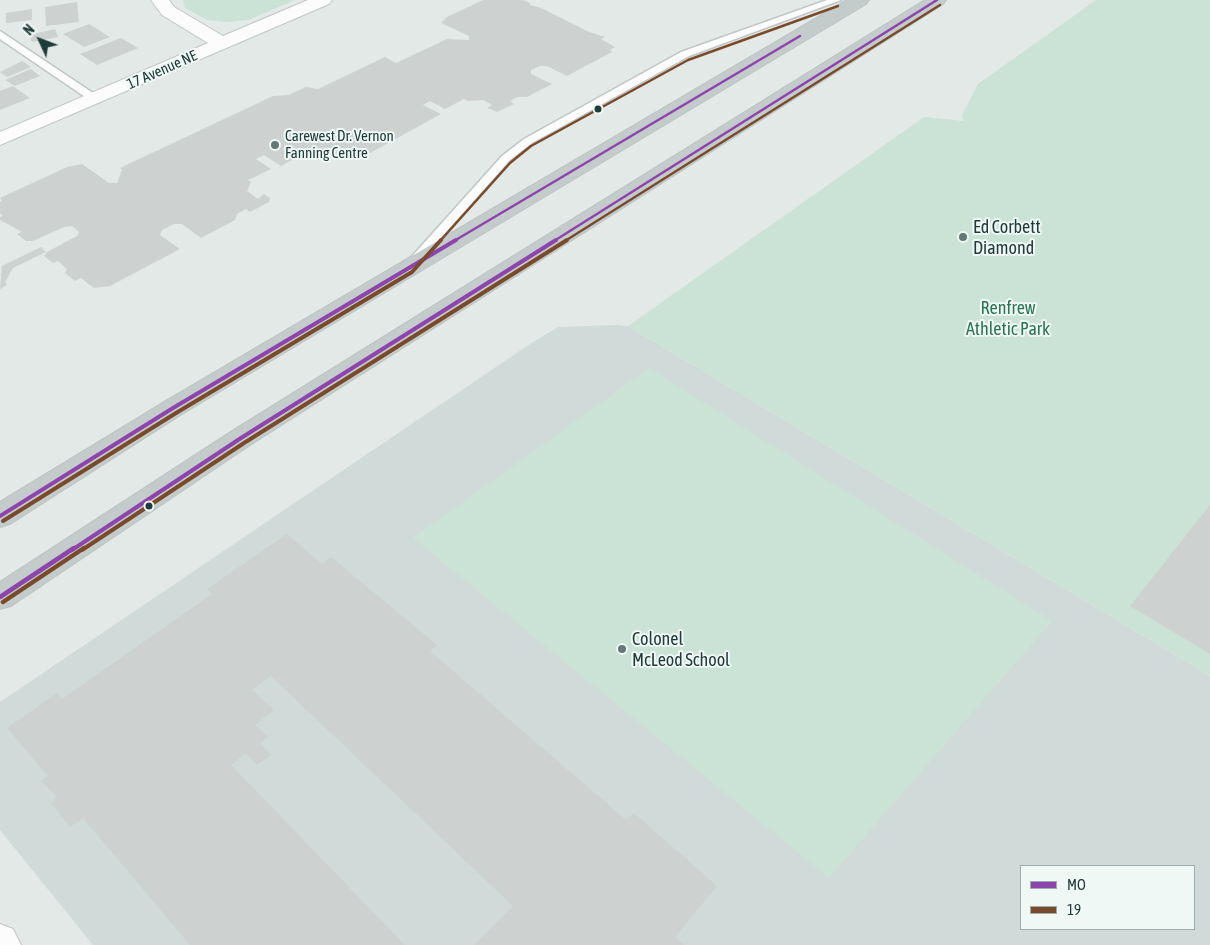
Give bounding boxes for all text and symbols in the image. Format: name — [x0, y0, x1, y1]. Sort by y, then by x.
north arrow — [15, 15, 65, 65]
text: N — [20, 21, 38, 38]
street label: 17 Avenue NE — [124, 47, 200, 93]
unlabelled marker — [593, 104, 603, 114]
place label: Carewest Dr. Vernon Fanning Centre — [285, 127, 394, 162]
marker: Carewest Dr. Vernon Fanning Centre — [269, 139, 281, 151]
place label: Ed Corbett Diamond — [973, 216, 1041, 258]
marker: Ed Corbett Diamond — [957, 231, 969, 243]
park label: Renfrew Athletic Park — [966, 297, 1050, 340]
unlabelled marker — [144, 501, 154, 511]
place label: Colonel McLeod School — [632, 628, 730, 670]
marker: Colonel McLeod School — [616, 643, 628, 655]
legend — [1020, 865, 1195, 930]
text: MO — [1067, 876, 1086, 893]
text: 19 — [1067, 901, 1081, 918]

